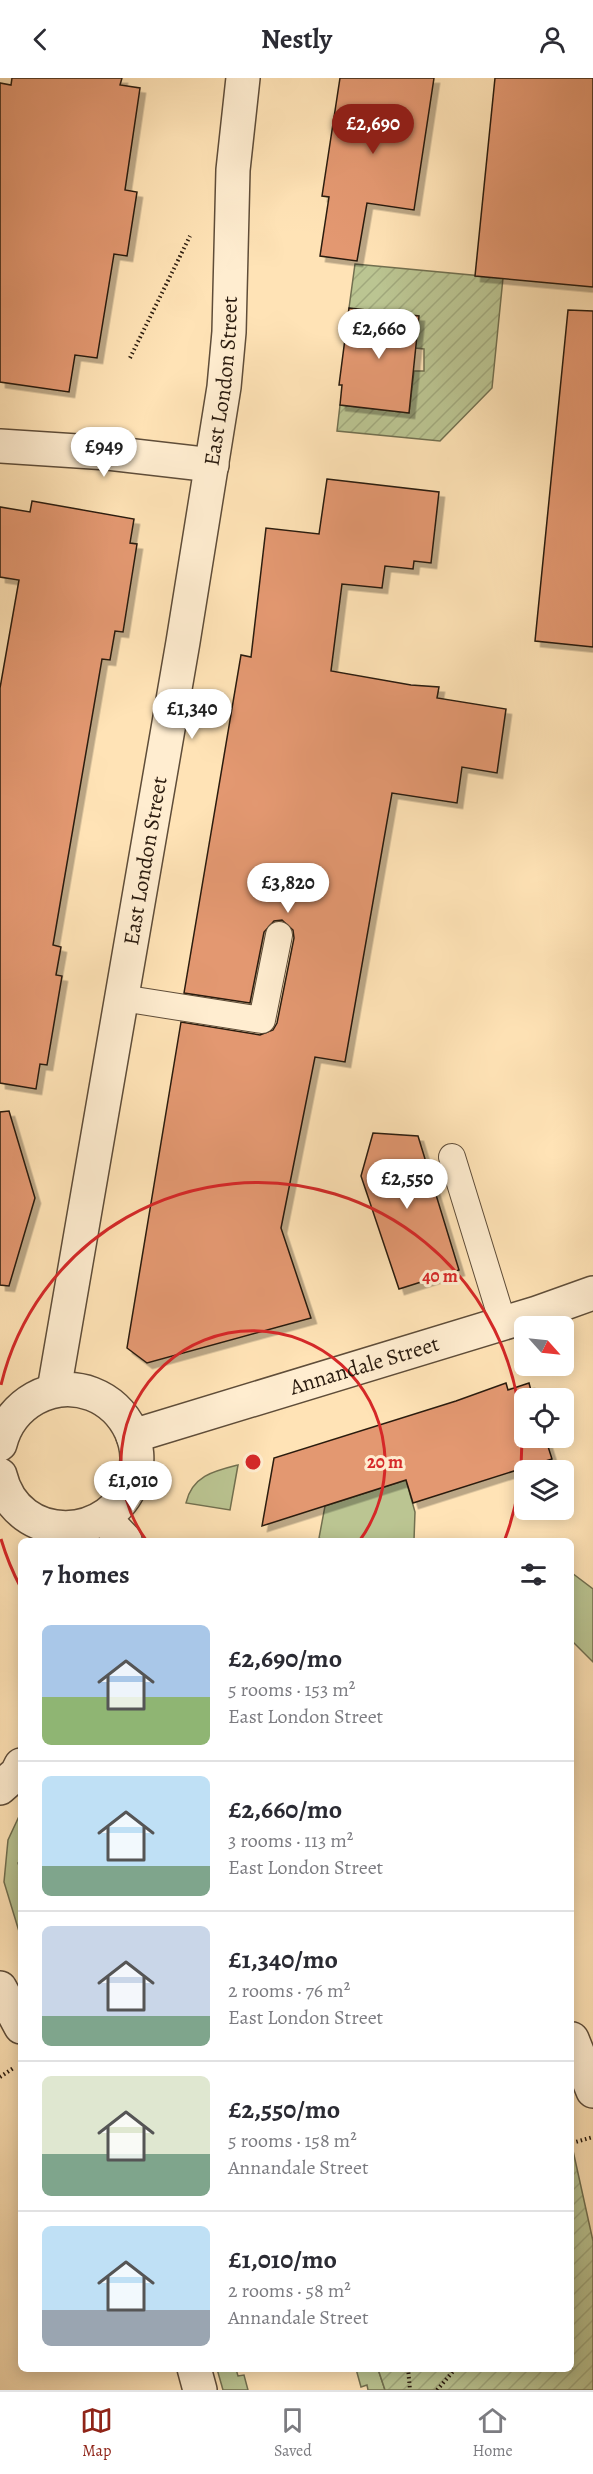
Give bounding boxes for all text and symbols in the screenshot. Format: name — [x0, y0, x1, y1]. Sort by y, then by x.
text: Nestly — [261, 21, 332, 57]
icon: back — [24, 23, 57, 56]
icon: person — [536, 23, 569, 56]
pin: £2,690 — [324, 104, 422, 155]
text: £2,690 — [346, 110, 400, 137]
street label: East London Street — [197, 296, 245, 468]
pin: £2,660 — [330, 309, 428, 360]
text: £2,660 — [352, 315, 406, 342]
pin: £949 — [68, 427, 140, 478]
text: £949 — [85, 433, 123, 460]
pin: £1,340 — [143, 689, 241, 740]
text: £1,340 — [167, 695, 217, 722]
street label: East London Street — [116, 774, 175, 948]
pin: £3,820 — [239, 863, 337, 914]
text: £3,820 — [261, 869, 315, 896]
pin: £2,550 — [358, 1159, 456, 1210]
text: £2,550 — [381, 1165, 433, 1192]
text: 40 m — [422, 1264, 458, 1288]
north arrow — [514, 1316, 574, 1376]
map controls — [514, 1316, 574, 1520]
street label: Annandale Street — [285, 1329, 443, 1403]
button: locate — [514, 1388, 574, 1448]
text: 20 m — [367, 1450, 403, 1474]
centre of rings — [243, 1452, 263, 1472]
button: layers — [514, 1460, 574, 1520]
pin: £1,010 — [84, 1461, 182, 1512]
text: £1,010 — [108, 1467, 158, 1494]
text: 7 homes — [42, 1557, 130, 1592]
icon: filters — [517, 1558, 550, 1591]
text: £2,690/mo — [228, 1641, 342, 1676]
icon: home — [90, 1649, 162, 1721]
text: 5 rooms · 153 m² — [228, 1676, 355, 1703]
text: East London Street — [228, 1703, 383, 1730]
text: £2,660/mo — [228, 1792, 342, 1827]
icon: home — [90, 1800, 162, 1872]
text: 3 rooms · 113 m² — [228, 1827, 353, 1854]
text: East London Street — [228, 1854, 383, 1881]
text: £1,340/mo — [228, 1942, 338, 1977]
icon: home — [90, 1950, 162, 2022]
text: 2 rooms · 76 m² — [228, 1977, 350, 2004]
text: East London Street — [228, 2004, 383, 2031]
text: £2,550/mo — [228, 2092, 340, 2127]
icon: home — [90, 2100, 162, 2172]
text: 5 rooms · 158 m² — [228, 2127, 357, 2154]
text: Annandale Street — [228, 2154, 369, 2181]
text: £1,010/mo — [228, 2242, 337, 2277]
icon: home — [90, 2250, 162, 2322]
text: 2 rooms · 58 m² — [228, 2277, 351, 2304]
text: Annandale Street — [228, 2304, 369, 2331]
tab: Map — [80, 2404, 113, 2462]
tab: Saved — [274, 2404, 312, 2462]
tab: Home — [472, 2404, 513, 2462]

